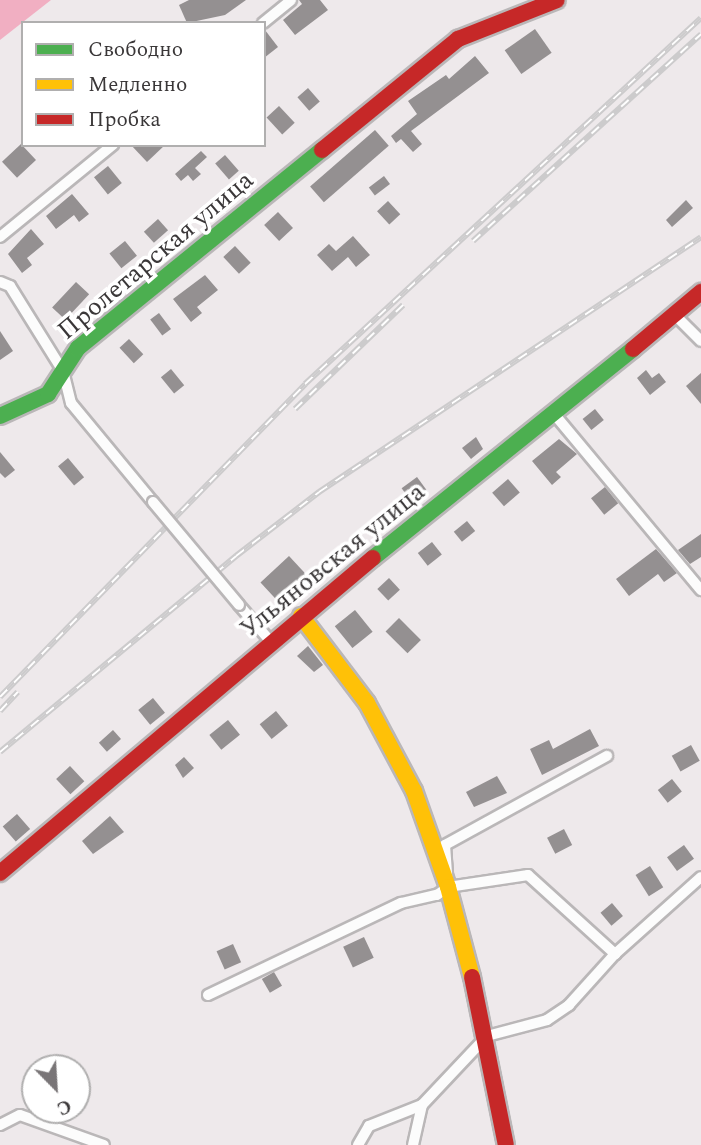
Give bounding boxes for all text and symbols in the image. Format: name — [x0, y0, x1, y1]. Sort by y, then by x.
legend — [21, 21, 266, 147]
text: Свободно — [88, 34, 183, 66]
text: Медленно — [88, 69, 187, 101]
text: Пробка — [88, 104, 161, 136]
street label: Пролетарская улица — [52, 165, 260, 347]
street label: Ульяновская улица — [234, 477, 432, 645]
north arrow — [21, 1054, 91, 1124]
text: С — [52, 1091, 76, 1123]

